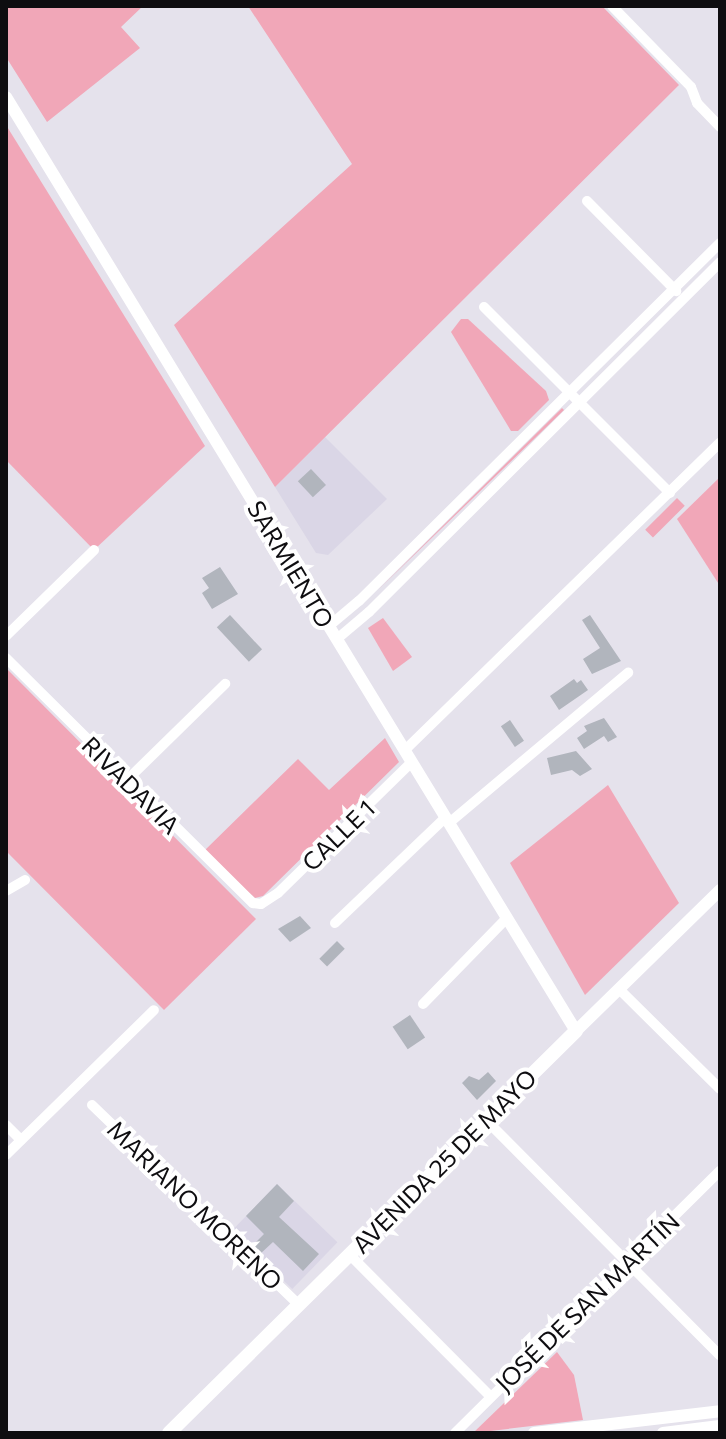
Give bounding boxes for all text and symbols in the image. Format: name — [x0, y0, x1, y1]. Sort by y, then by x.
street label: SARMIENTO — [242, 495, 340, 633]
street label: RIVADAVIA — [76, 730, 186, 840]
street label: CALLE 1 — [296, 794, 380, 876]
street label: AVENIDA 25 DE MAYO — [346, 1063, 542, 1259]
street label: MARIANO MORENO — [102, 1114, 288, 1296]
street label: JOSÉ DE SAN MARTÍN — [489, 1207, 685, 1397]

